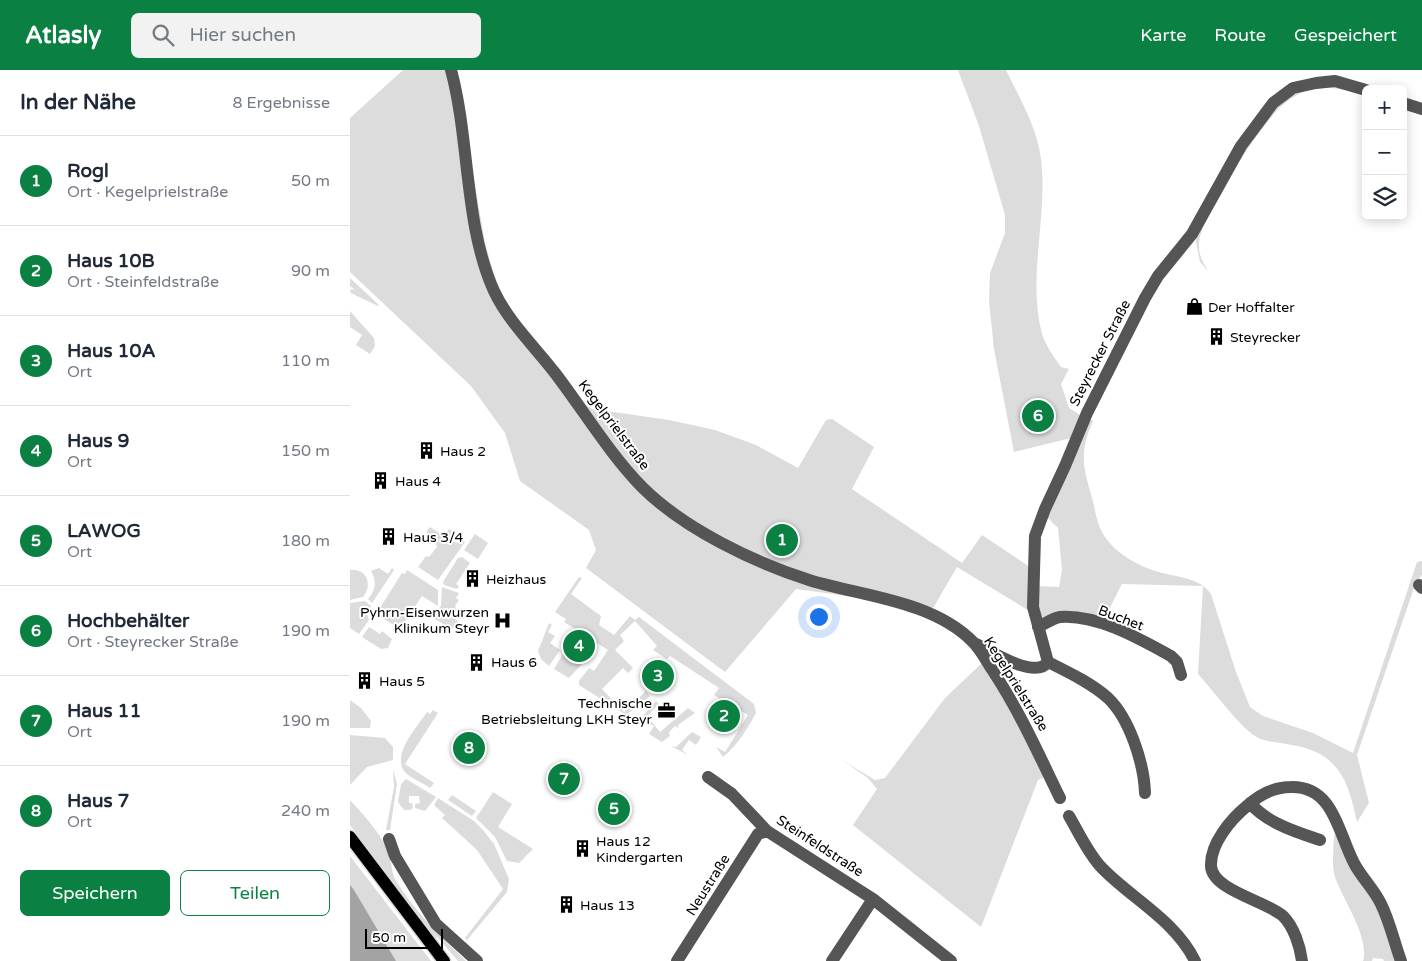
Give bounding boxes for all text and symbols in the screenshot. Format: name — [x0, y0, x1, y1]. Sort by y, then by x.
search box — [131, 13, 481, 58]
text: Atlasly — [25, 21, 101, 50]
icon: search — [149, 21, 177, 49]
text: Hier suchen — [189, 24, 296, 46]
text: Karte — [1140, 24, 1186, 46]
text: Route — [1214, 24, 1266, 46]
text: Gespeichert — [1294, 24, 1397, 46]
map controls — [1362, 85, 1407, 220]
button: + — [1362, 85, 1407, 130]
text: In der Nähe — [20, 90, 136, 115]
text: 8 Ergebnisse — [232, 93, 330, 113]
button: − — [1362, 130, 1407, 175]
text: Rogl — [67, 160, 109, 182]
text: 1 — [31, 171, 41, 191]
text: 50 m — [291, 171, 330, 191]
button: layers — [1362, 175, 1407, 220]
text: Ort · Kegelprielstraße — [67, 182, 228, 202]
text: Haus 10B — [67, 250, 155, 272]
text: 2 — [31, 261, 41, 281]
text: 90 m — [291, 261, 330, 281]
text: Ort · Steinfeldstraße — [67, 272, 219, 292]
street label: Steyrecker Straße — [1066, 297, 1134, 409]
shop icon: Der Hoffalter — [1184, 297, 1204, 317]
place label: Der Hoffalter — [1208, 299, 1295, 316]
building icon: Steyrecker — [1206, 327, 1226, 347]
place label: Steyrecker — [1230, 329, 1301, 346]
text: Haus 10A — [67, 340, 156, 362]
text: 3 — [31, 351, 41, 371]
text: 110 m — [281, 351, 330, 371]
text: Ort — [67, 362, 92, 382]
street label: Kegelprielstraße — [575, 377, 653, 473]
pin: 6 — [1022, 397, 1054, 435]
text: Haus 9 — [67, 430, 130, 452]
text: 4 — [31, 441, 41, 461]
text: 150 m — [281, 441, 330, 461]
building icon: Haus 2 — [416, 441, 436, 461]
place label: Haus 2 — [440, 443, 486, 460]
text: Ort — [67, 452, 92, 472]
building icon: Haus 4 — [371, 471, 391, 491]
place label: Haus 4 — [395, 473, 441, 490]
text: LAWOG — [67, 520, 141, 542]
pin: 1 — [766, 521, 798, 559]
building icon: Haus 3/4 — [379, 527, 399, 547]
place label: Haus 3/4 — [403, 529, 463, 546]
text: 5 — [31, 531, 41, 551]
text: 180 m — [281, 531, 330, 551]
text: Ort — [67, 542, 92, 562]
building icon: Heizhaus — [462, 569, 482, 589]
place label: Heizhaus — [486, 571, 547, 588]
street label: Buchet — [1096, 602, 1147, 635]
place label: Pyhrn-Eisenwurzen Klinikum Steyr — [360, 604, 490, 637]
your location — [806, 604, 832, 630]
text: Hochbehälter — [67, 610, 189, 632]
hospital icon: Pyhrn-Eisenwurzen Klinikum Steyr — [493, 610, 513, 630]
text: 6 — [31, 621, 41, 641]
text: 190 m — [281, 621, 330, 641]
pin: 4 — [563, 627, 595, 665]
text: Ort · Steyrecker Straße — [67, 632, 239, 652]
street label: Kegelprielstraße — [980, 634, 1052, 734]
building icon: Haus 6 — [467, 652, 487, 672]
place label: Haus 6 — [491, 654, 537, 671]
pin: 3 — [642, 657, 674, 695]
building icon: Haus 5 — [355, 671, 375, 691]
place label: Haus 5 — [379, 673, 425, 690]
place label: Technische Betriebsleitung LKH Steyr — [481, 695, 653, 728]
pin: 2 — [708, 697, 740, 735]
text: Haus 11 — [67, 700, 141, 722]
office icon: Technische Betriebsleitung LKH Steyr — [656, 701, 676, 721]
text: 7 — [31, 711, 41, 731]
text: 190 m — [281, 711, 330, 731]
text: Ort — [67, 722, 92, 742]
pin: 8 — [453, 729, 485, 767]
pin: 7 — [548, 760, 580, 798]
text: Haus 7 — [67, 790, 130, 812]
pin: 5 — [598, 790, 630, 828]
text: 8 — [31, 801, 41, 821]
text: 240 m — [281, 801, 330, 821]
text: Ort — [67, 812, 92, 832]
street label: Steinfeldstraße — [773, 812, 867, 880]
place label: Haus 12 Kindergarten — [596, 833, 683, 866]
building icon: Haus 12 Kindergarten — [572, 839, 592, 859]
street label: Neustraße — [682, 851, 734, 919]
button: Speichern — [20, 870, 170, 916]
button: Teilen — [180, 870, 330, 916]
building icon: Haus 13 — [556, 895, 576, 915]
place label: Haus 13 — [580, 897, 635, 914]
scale bar — [365, 926, 442, 949]
text: 50 m — [372, 929, 406, 946]

